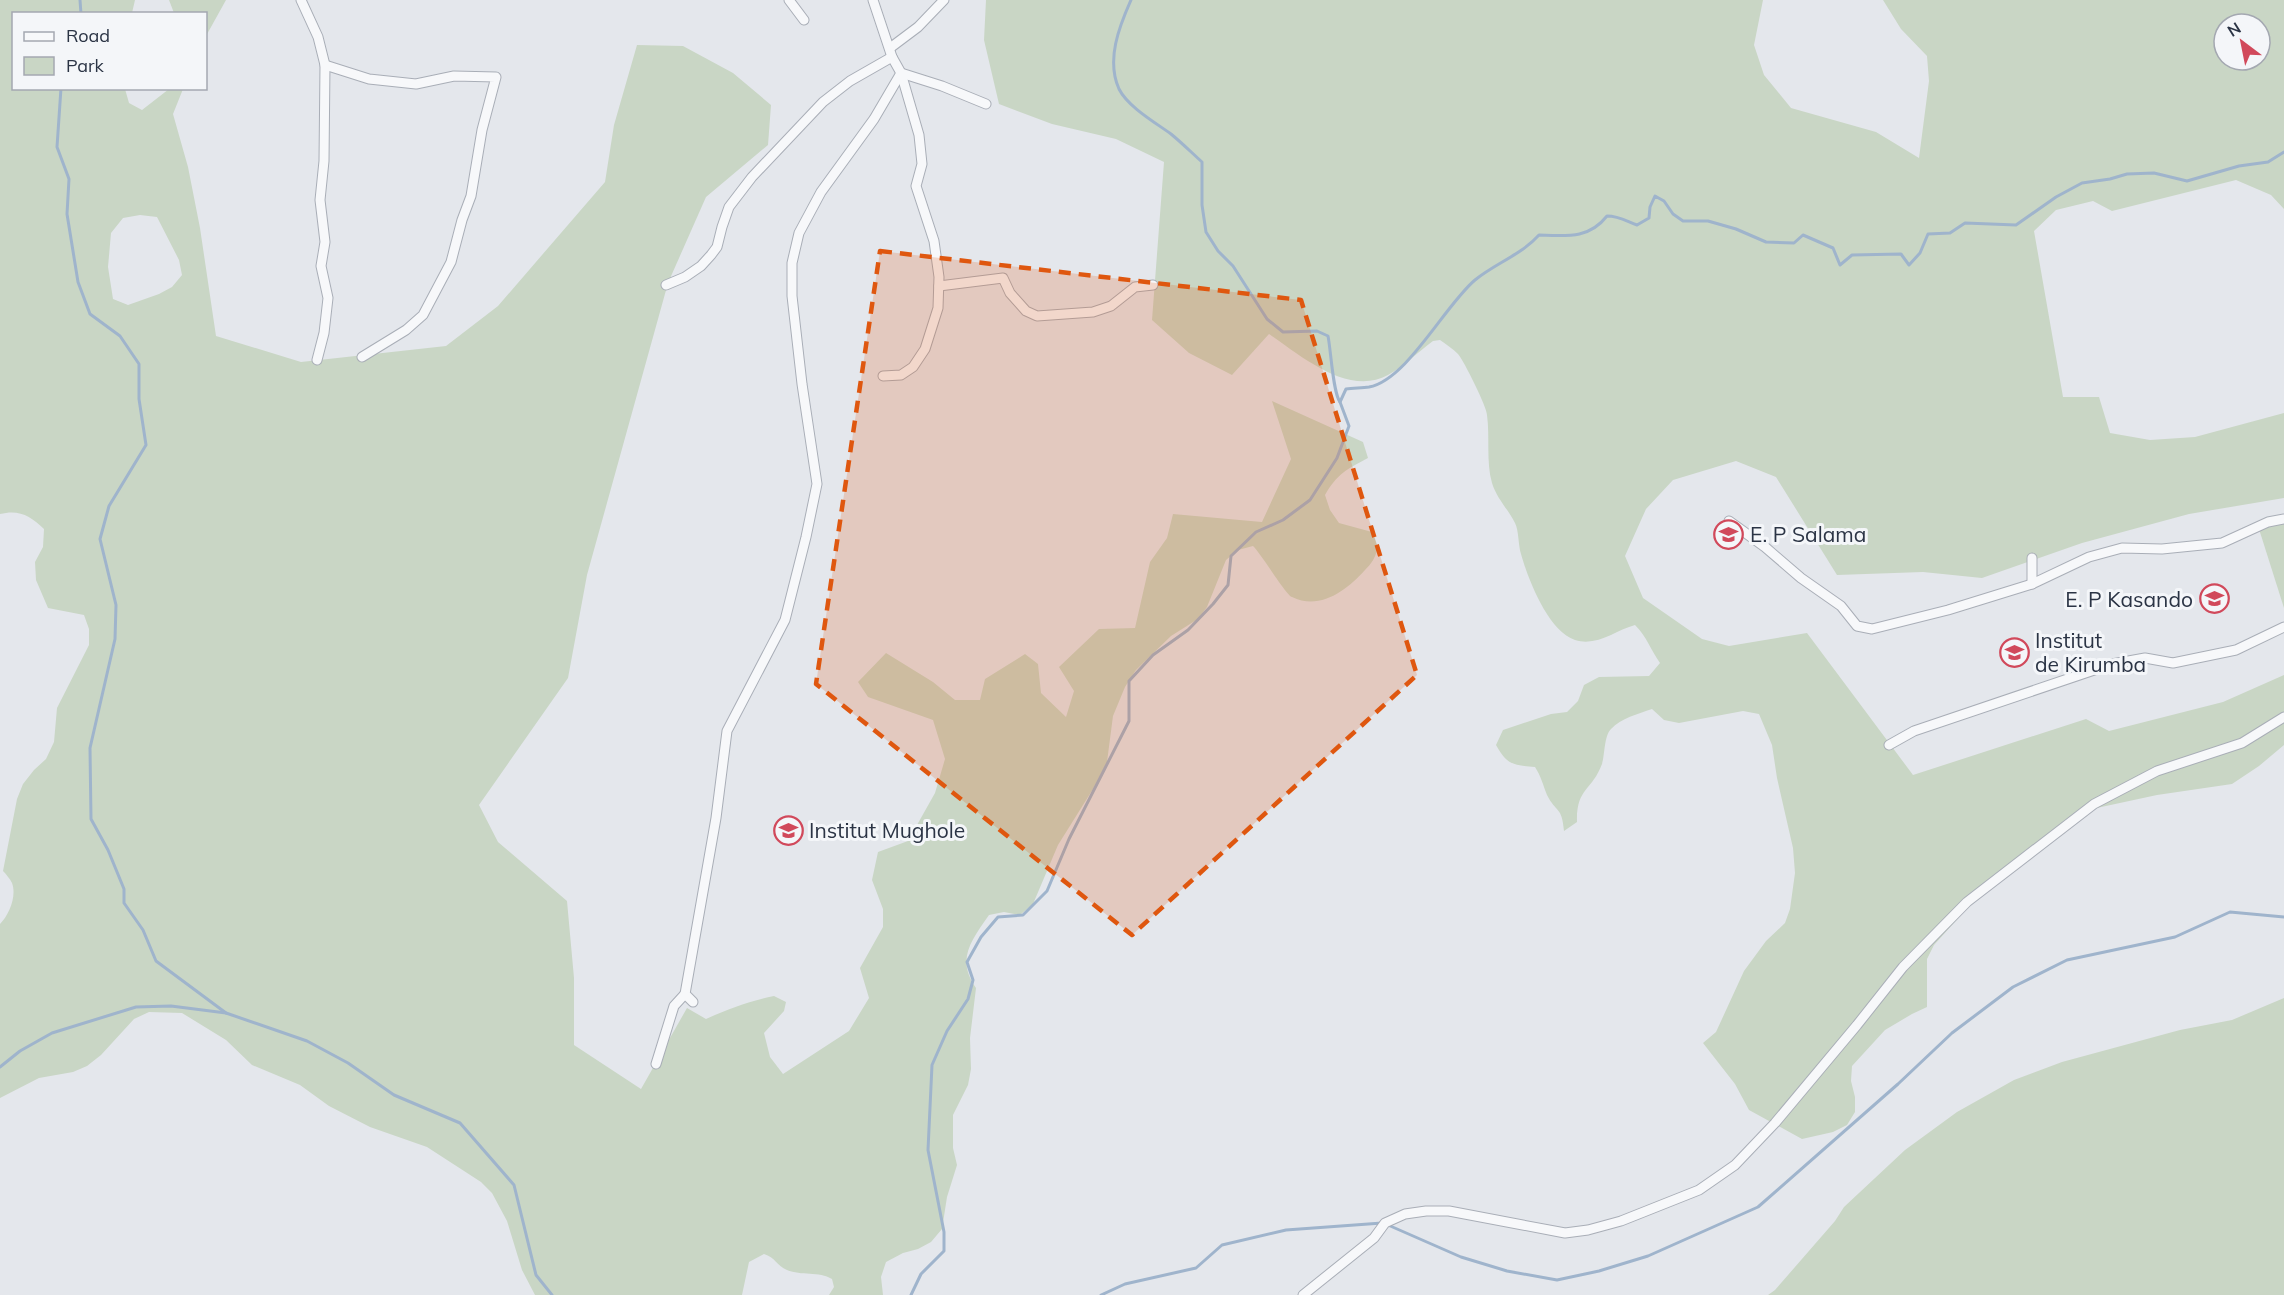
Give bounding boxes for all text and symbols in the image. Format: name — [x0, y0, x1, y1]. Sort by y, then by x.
legend — [12, 12, 207, 90]
north arrow — [2212, 12, 2272, 72]
text: N — [2224, 18, 2244, 41]
text: Road — [66, 24, 110, 47]
text: Park — [66, 54, 105, 77]
school or university icon: E. P Salama — [1713, 518, 1745, 550]
place label: E. P Salama — [1750, 521, 1866, 547]
school or university icon: E. P Kasando — [2198, 583, 2230, 615]
place label: E. P Kasando — [2065, 586, 2193, 612]
place label: Institut de Kirumba — [2035, 627, 2146, 677]
school or university icon: Institut de Kirumba — [1998, 636, 2030, 668]
school or university icon: Institut Mughole — [772, 814, 804, 846]
place label: Institut Mughole — [809, 817, 965, 843]

